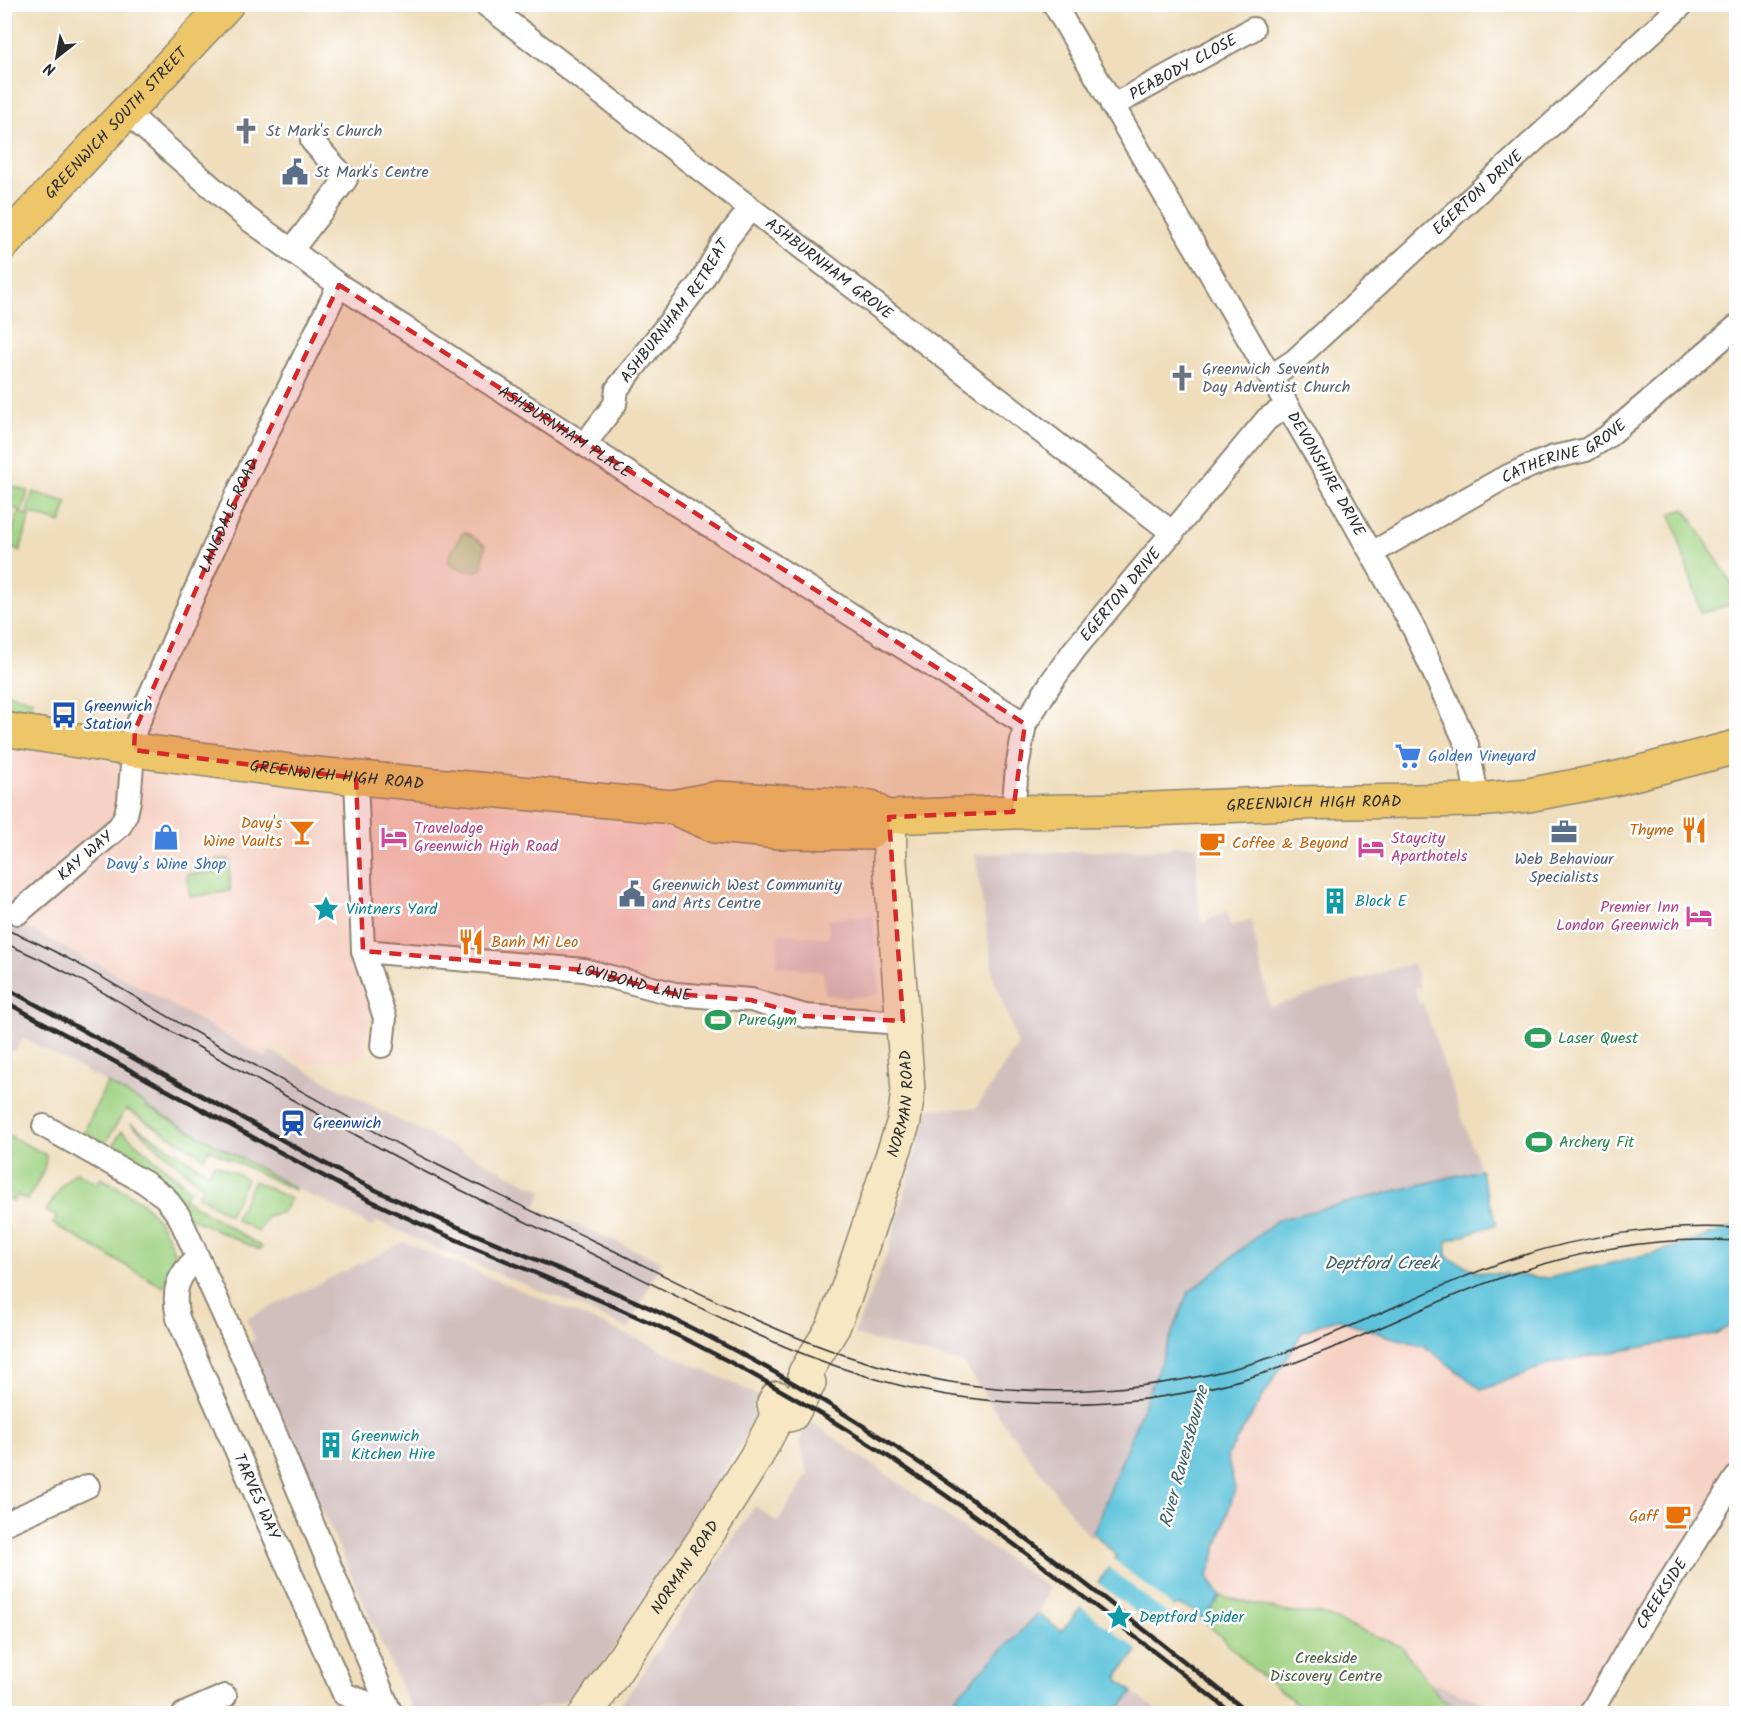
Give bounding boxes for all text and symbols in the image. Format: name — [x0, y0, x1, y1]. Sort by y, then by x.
north arrow — [27, 27, 87, 87]
street label: PEABODY CLOSE — [1125, 27, 1242, 107]
street label: GREENWICH SOUTH STREET — [41, 43, 191, 203]
church icon: St Mark's Church — [231, 116, 261, 146]
place label: St Mark's Church — [266, 119, 382, 144]
street label: EGERTON DRIVE — [1426, 144, 1529, 241]
public building icon: St Mark's Centre — [280, 157, 310, 187]
place label: St Mark's Centre — [315, 160, 429, 185]
street label: ASHBURNHAM GROVE — [760, 211, 899, 326]
street label: ASHBURNHAM RETREAT — [614, 232, 736, 388]
place label: Greenwich Seventh Day Adventist Church — [1202, 357, 1350, 400]
church icon: Greenwich Seventh Day Adventist Church — [1167, 363, 1197, 393]
street label: ASHBURNHAM PLACE — [493, 379, 637, 485]
street label: DEVONSHIRE DRIVE — [1281, 406, 1372, 542]
street label: CATHERINE GROVE — [1497, 413, 1633, 490]
street label: LANGDALE ROAD — [192, 454, 265, 577]
street label: EGERTON DRIVE — [1074, 542, 1168, 647]
place label: Greenwich Station — [84, 694, 152, 737]
bus stop icon: Greenwich Station — [49, 700, 79, 730]
supermarket icon: Golden Vineyard — [1393, 741, 1423, 771]
place label: Golden Vineyard — [1428, 744, 1536, 769]
street label: GREENWICH HIGH ROAD — [248, 753, 425, 796]
street label: GREENWICH HIGH ROAD — [1226, 789, 1401, 818]
place label: Davy's Wine Vaults — [203, 811, 282, 854]
restaurant icon: Thyme — [1679, 815, 1709, 845]
place label: Travelodge Greenwich High Road — [414, 816, 559, 859]
bar icon: Davy's Wine Vaults — [287, 817, 317, 847]
office icon: Web Behaviour Specialists — [1549, 817, 1579, 847]
place label: Thyme — [1629, 818, 1674, 843]
shop icon: Davy’s Wine Shop — [151, 822, 181, 852]
hotel icon: Travelodge Greenwich High Road — [379, 822, 409, 852]
street label: KAY WAY — [52, 824, 119, 887]
place label: Staycity Aparthotels — [1391, 826, 1468, 869]
cafe icon: Coffee & Beyond — [1197, 828, 1227, 858]
place label: Coffee & Beyond — [1232, 831, 1349, 856]
hotel icon: Staycity Aparthotels — [1356, 832, 1386, 862]
place label: Web Behaviour Specialists — [1515, 847, 1615, 890]
place label: Davy’s Wine Shop — [106, 852, 227, 877]
place label: Greenwich West Community and Arts Centre — [652, 873, 842, 916]
public building icon: Greenwich West Community and Arts Centre — [617, 879, 647, 909]
building icon: Block E — [1320, 886, 1350, 916]
place label: Block E — [1355, 889, 1407, 914]
place icon: Vintners Yard — [311, 894, 341, 924]
place label: Premier Inn London Greenwich — [1556, 895, 1679, 938]
place label: Vintners Yard — [346, 897, 438, 922]
hotel icon: Premier Inn London Greenwich — [1684, 901, 1714, 931]
restaurant icon: Banh Mi Leo — [456, 927, 486, 957]
place label: Banh Mi Leo — [491, 930, 578, 955]
street label: LOVIBOND LANE — [575, 957, 693, 1008]
sports icon: PureGym — [703, 1005, 733, 1035]
place label: PureGym — [738, 1008, 797, 1033]
sports icon: Laser Quest — [1523, 1023, 1553, 1053]
place label: Laser Quest — [1558, 1026, 1639, 1051]
street label: NORMAN ROAD — [880, 1049, 920, 1161]
station icon: Greenwich — [278, 1108, 308, 1138]
place label: Greenwich — [313, 1111, 381, 1136]
sports icon: Archery Fit — [1524, 1127, 1554, 1157]
place label: Archery Fit — [1559, 1130, 1635, 1155]
water label: Deptford Creek — [1324, 1250, 1440, 1279]
water label: River Ravensbourne — [1152, 1381, 1218, 1531]
place label: Greenwich Kitchen Hire — [351, 1424, 435, 1467]
building icon: Greenwich Kitchen Hire — [316, 1430, 346, 1460]
street label: TARVES WAY — [227, 1449, 287, 1544]
cafe icon: Gaff — [1663, 1501, 1693, 1531]
place label: Gaff — [1629, 1504, 1660, 1529]
street label: NORMAN ROAD — [644, 1515, 726, 1619]
street label: CREEKSIDE — [1629, 1553, 1694, 1634]
place icon: Deptford Spider — [1104, 1602, 1134, 1632]
place label: Deptford Spider — [1139, 1605, 1245, 1630]
park label: Creekside Discovery Centre — [1270, 1646, 1382, 1689]

